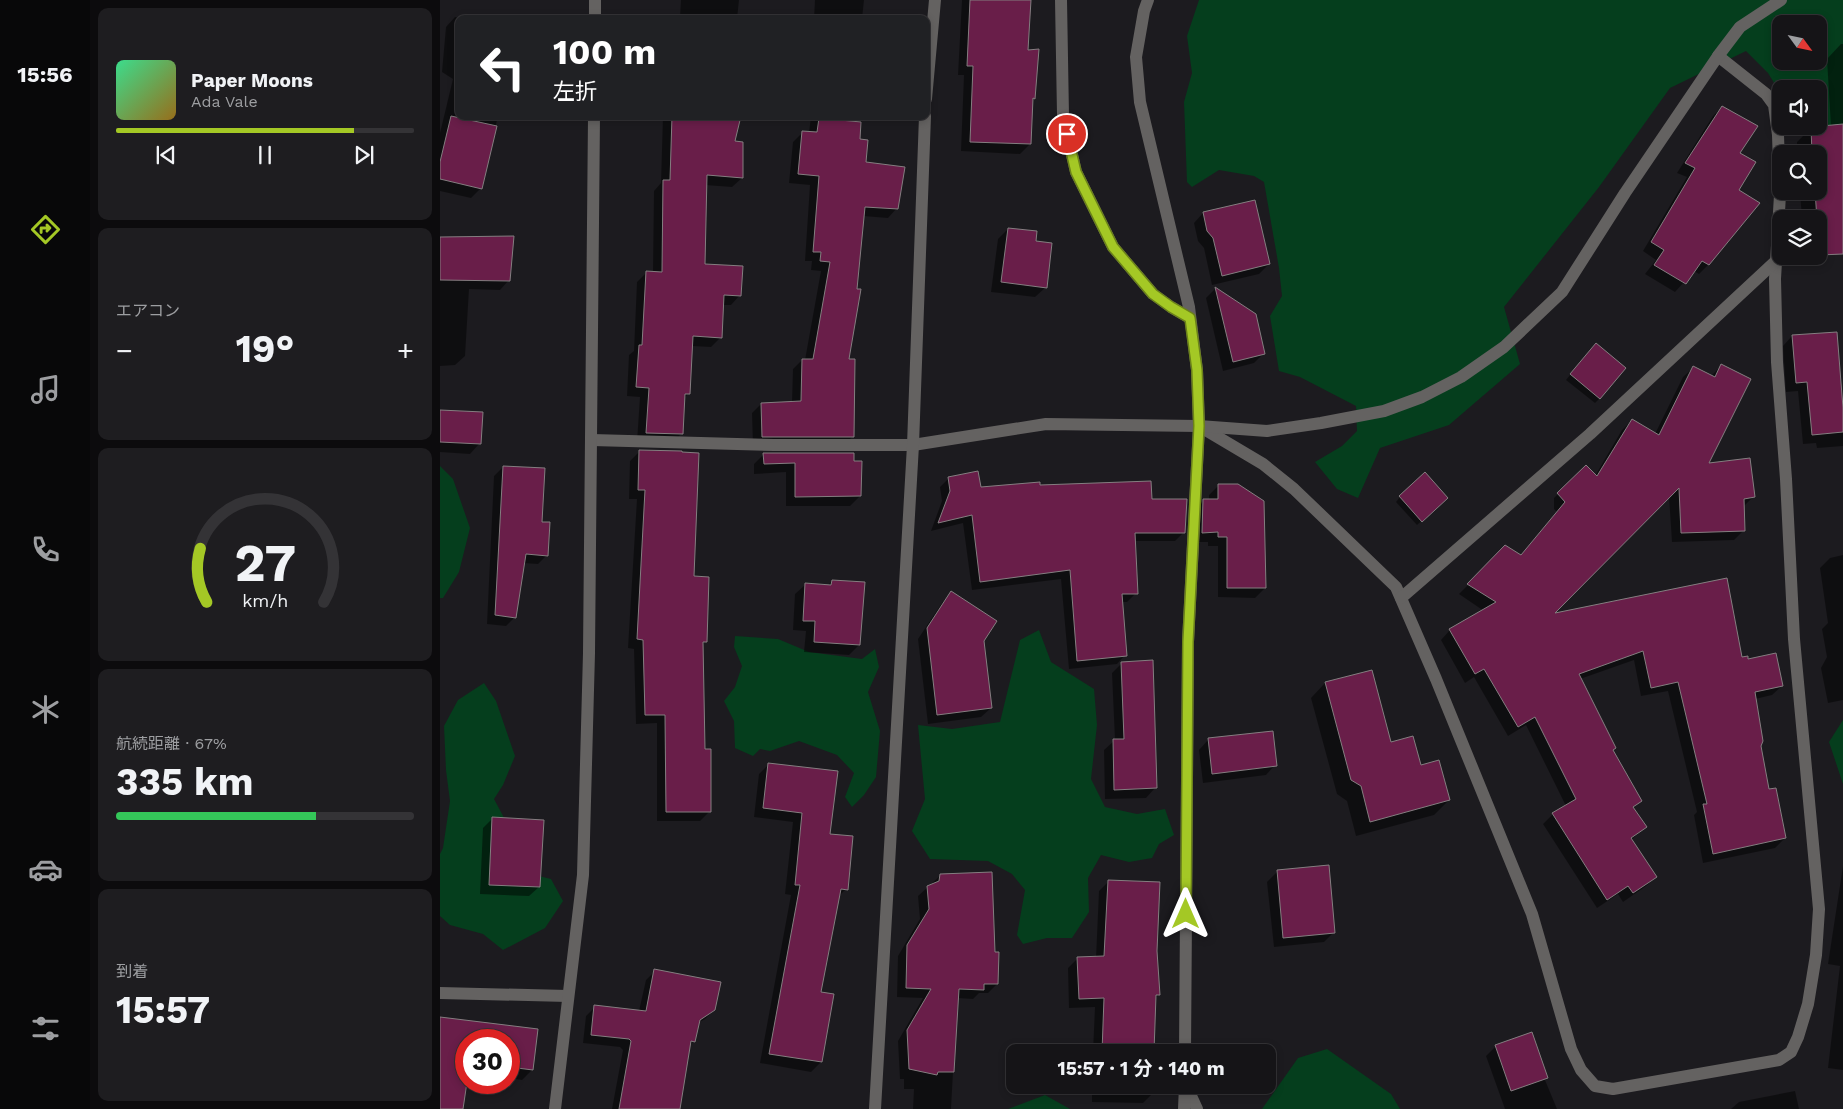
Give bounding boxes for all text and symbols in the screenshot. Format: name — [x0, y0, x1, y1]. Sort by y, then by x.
north arrow — [1772, 15, 1828, 70]
map controls — [1772, 15, 1827, 265]
text: 100 m — [553, 31, 656, 73]
icon: left — [470, 35, 535, 100]
text: 15:56 — [17, 62, 73, 87]
text: Paper Moons — [191, 69, 313, 92]
text: 左折 — [553, 79, 597, 104]
button: sound — [1772, 80, 1827, 135]
text: Ada Vale — [191, 92, 258, 111]
pin — [1046, 113, 1088, 155]
icon: arrive — [1053, 120, 1081, 148]
icon: previous — [152, 141, 180, 169]
icon: pause — [251, 141, 279, 169]
icon: next — [350, 141, 378, 169]
button: search — [1772, 145, 1827, 200]
button: layers — [1772, 210, 1827, 265]
icon: directions — [28, 212, 63, 247]
text: エアコン — [116, 301, 180, 320]
text: 19° — [236, 327, 294, 371]
text: − — [116, 334, 133, 367]
text: + — [397, 334, 414, 367]
icon: music — [28, 372, 63, 407]
icon: phone — [28, 532, 63, 567]
text: 27 — [234, 533, 296, 594]
text: km/h — [242, 590, 288, 611]
icon: climate — [28, 692, 63, 727]
text: 航続距離 · 67% — [116, 734, 227, 753]
text: 335 km — [116, 760, 253, 804]
icon: car — [28, 852, 63, 887]
position arrow — [1159, 887, 1211, 939]
text: 到着 — [116, 962, 148, 981]
text: 15:57 — [116, 988, 210, 1032]
icon: filters — [28, 1011, 63, 1046]
speed limit sign: 30 — [455, 1029, 520, 1094]
text: 15:57 · 1 分 · 140 m — [1057, 1057, 1225, 1080]

